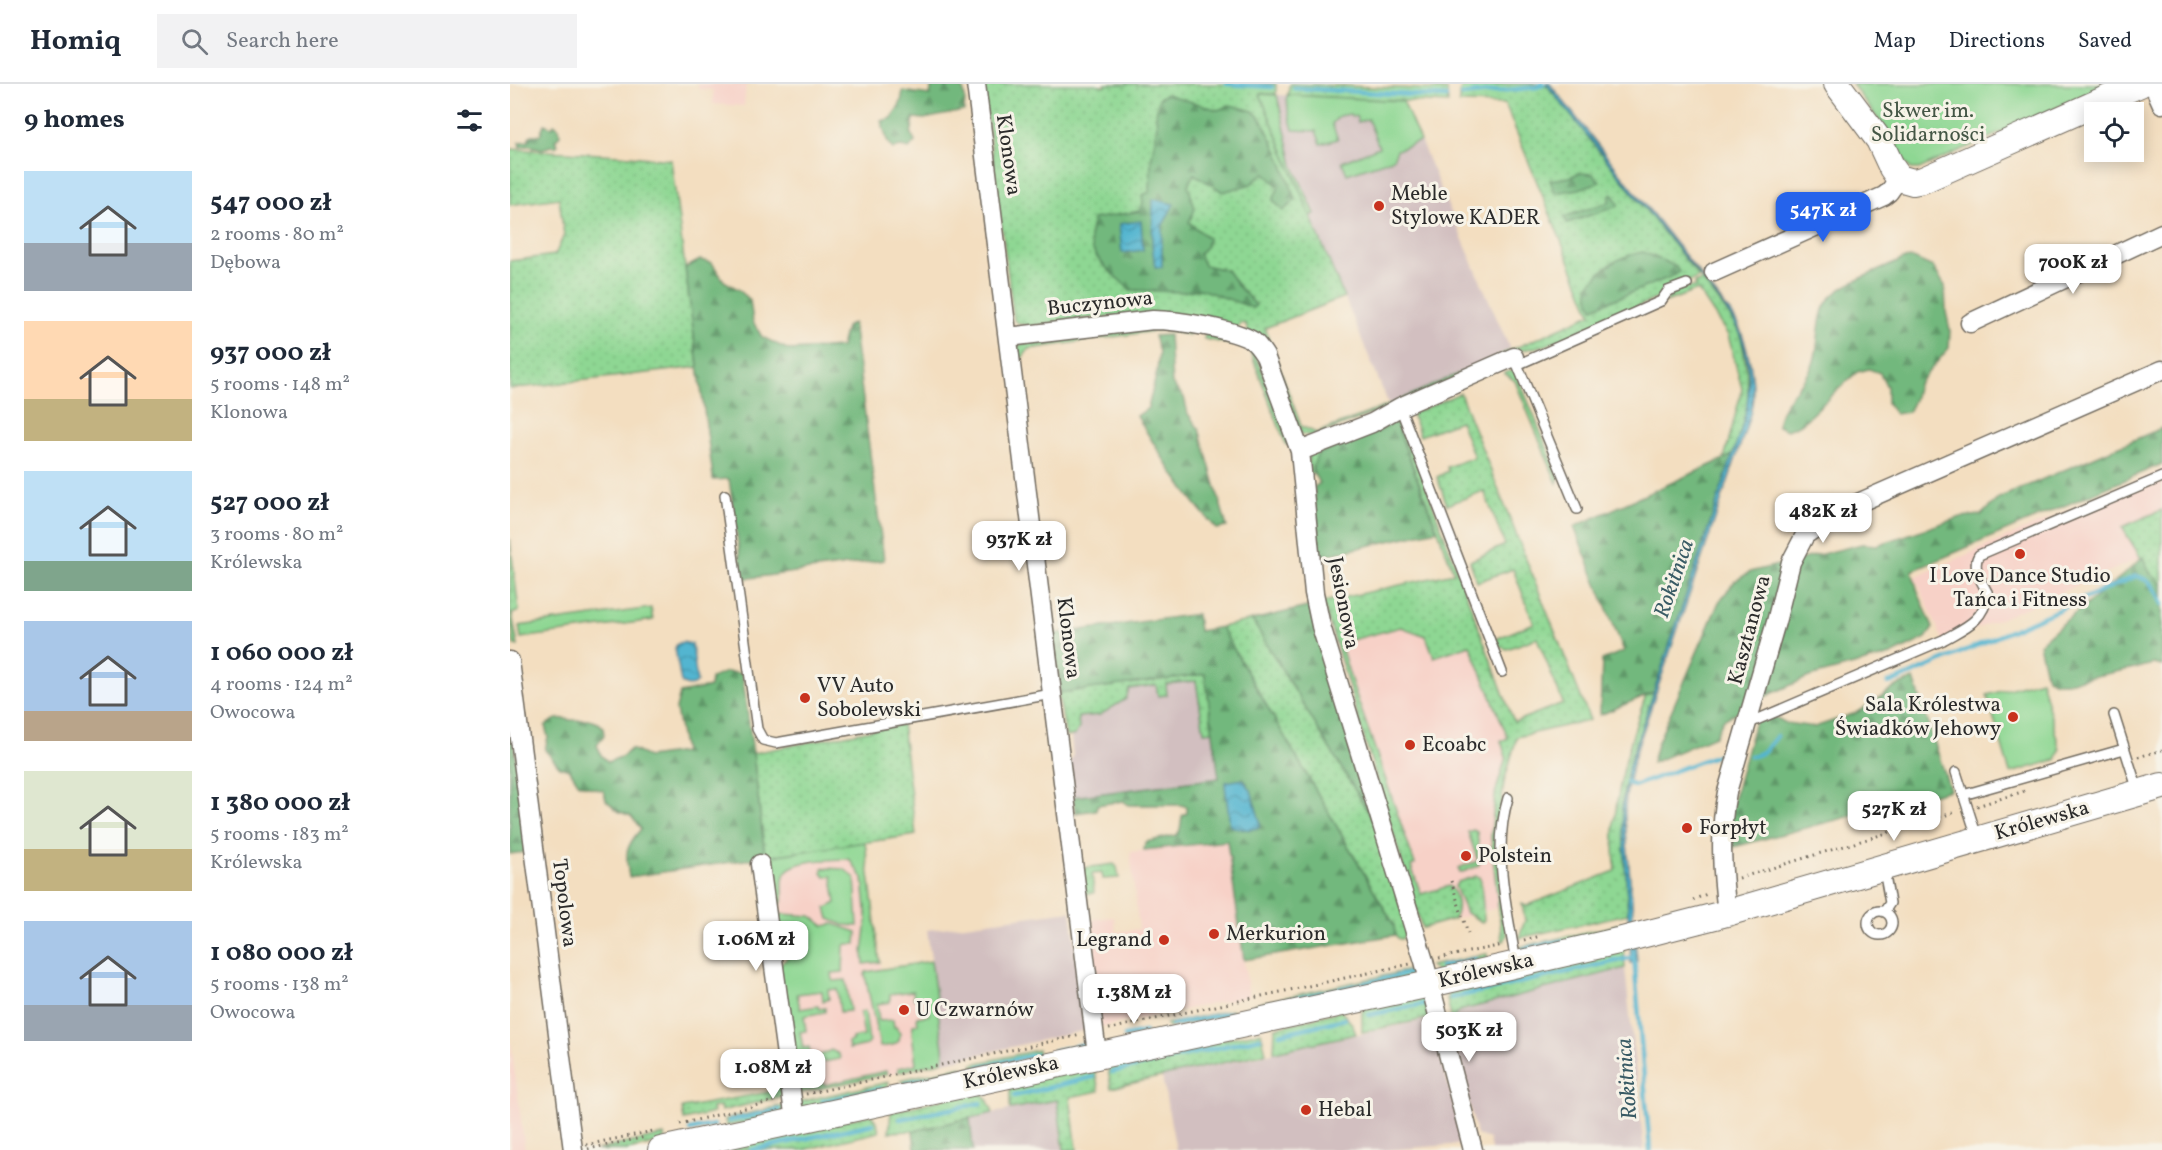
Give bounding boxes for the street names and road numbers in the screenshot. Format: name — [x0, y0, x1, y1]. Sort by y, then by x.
street label: Klonowa — [988, 112, 1028, 198]
street label: Buczynowa — [1046, 284, 1154, 324]
street label: Jesionowa — [1320, 554, 1366, 652]
street label: Kasztanowa — [1721, 572, 1779, 688]
street label: Klonowa — [1049, 596, 1087, 680]
street label: Królewska — [1991, 794, 2093, 848]
street label: Topolowa — [544, 857, 584, 949]
street label: Królewska — [1435, 946, 1537, 996]
street label: Królewska — [960, 1049, 1062, 1097]

